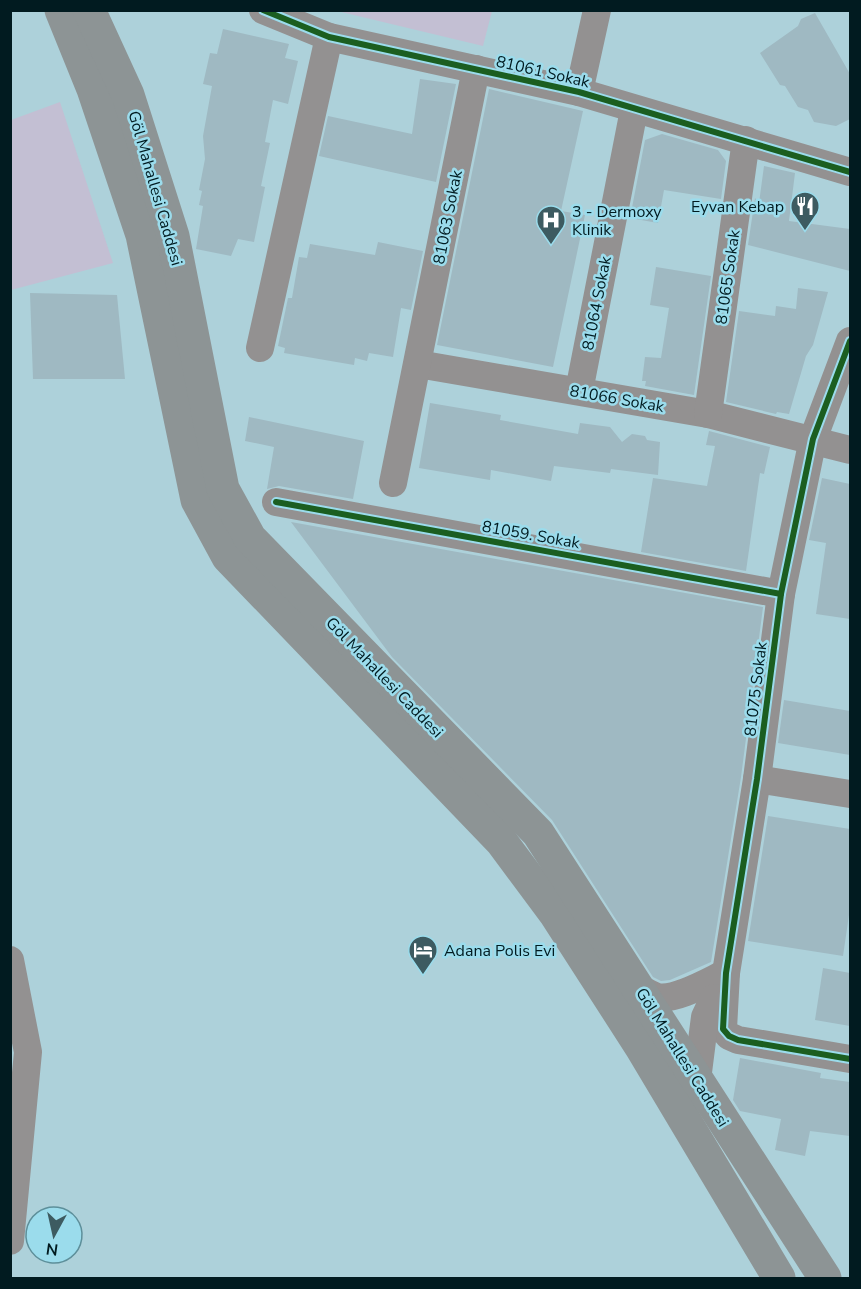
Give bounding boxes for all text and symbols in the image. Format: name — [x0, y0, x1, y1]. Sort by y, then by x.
street label: 81061 Sokak — [494, 51, 593, 94]
street label: Göl Mahallesi Caddesi — [122, 108, 188, 268]
street label: 81063 Sokak — [428, 167, 468, 266]
restaurant icon: Eyvan Kebap — [789, 190, 821, 232]
place label: Eyvan Kebap — [691, 196, 784, 218]
place label: 3 - Dermoxy Klinik — [572, 201, 662, 241]
hospital icon: 3 - Dermoxy Klinik — [535, 204, 567, 246]
street label: 81065 Sokak — [710, 227, 746, 326]
street label: 81064 Sokak — [577, 253, 617, 352]
street label: 81066 Sokak — [568, 380, 667, 418]
street label: 81059. Sokak — [480, 516, 582, 555]
street label: Göl Mahallesi Caddesi — [321, 612, 448, 743]
street label: 81075 Sokak — [739, 640, 773, 738]
hotel icon: Adana Polis Evi — [407, 934, 439, 976]
place label: Adana Polis Evi — [444, 940, 555, 962]
street label: Göl Mahallesi Caddesi — [630, 984, 734, 1131]
north arrow — [24, 1205, 84, 1265]
text: N — [45, 1237, 60, 1261]

